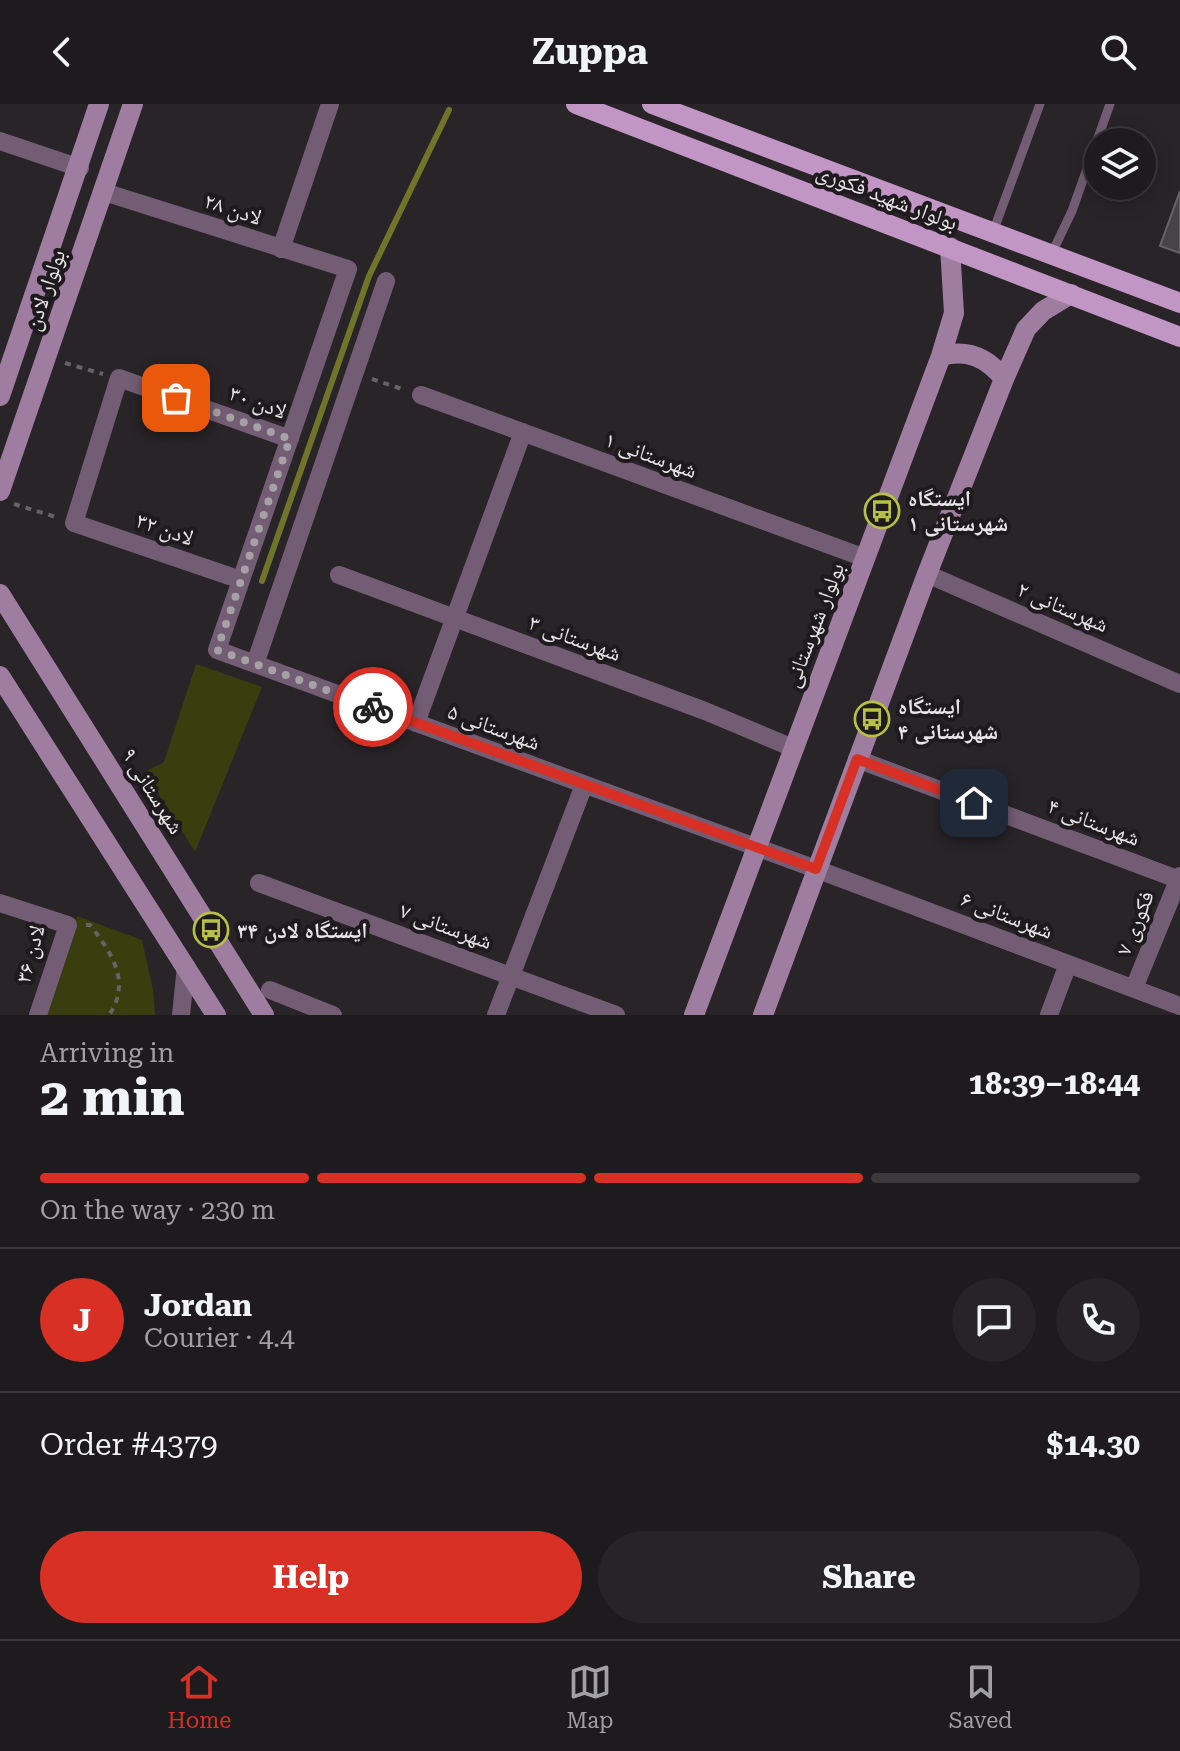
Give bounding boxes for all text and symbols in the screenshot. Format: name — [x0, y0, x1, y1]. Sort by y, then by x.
icon: back — [40, 30, 84, 74]
icon: search — [1096, 30, 1140, 74]
text: Zuppa — [532, 31, 648, 73]
map controls — [1084, 128, 1156, 200]
button: layers — [1084, 128, 1156, 200]
street label: بولوار شهید فکوری — [813, 159, 961, 236]
street label: لادن ۲۸ — [201, 188, 265, 231]
street label: بولوار لادن — [20, 246, 71, 334]
pin — [142, 364, 210, 432]
icon: bag — [154, 376, 198, 420]
street label: لادن ۳۰ — [226, 380, 290, 425]
street label: شهرستانی ۱ — [601, 427, 701, 484]
place label: ایستگاه شهرستانی ۱ — [908, 486, 1008, 537]
bus stop icon: ایستگاه شهرستانی ۱ — [863, 492, 901, 530]
street label: لادن ۳۲ — [133, 508, 197, 551]
street label: بولوار شهرستانی — [779, 559, 850, 691]
street label: شهرستانی ۲ — [1013, 577, 1112, 638]
street label: شهرستانی ۳ — [525, 610, 625, 667]
courier — [333, 667, 413, 747]
icon: bike — [351, 685, 395, 729]
place label: ایستگاه شهرستانی ۴ — [898, 694, 998, 745]
street label: شهرستانی ۵ — [444, 699, 544, 756]
bus stop icon: ایستگاه شهرستانی ۴ — [853, 700, 891, 738]
street label: شهرستانی ۹ — [116, 744, 189, 839]
pin — [940, 769, 1008, 837]
icon: home — [952, 781, 996, 825]
street label: شهرستانی ۴ — [1044, 793, 1143, 852]
street label: شهرستانی ۶ — [957, 886, 1056, 945]
street label: فکوری ۷ — [1111, 887, 1160, 959]
street label: شهرستانی ۷ — [396, 898, 496, 955]
bus stop icon: ایستگاه لادن ۳۴ — [192, 911, 230, 949]
place label: ایستگاه لادن ۳۴ — [237, 918, 368, 944]
street label: لادن ۳۶ — [10, 922, 51, 986]
text: Arriving in — [40, 1038, 174, 1068]
text: 18:39–18:44 — [968, 1066, 1140, 1101]
text: 2 min — [40, 1067, 185, 1128]
text: On the way · 230 m — [40, 1195, 275, 1225]
button: chat — [952, 1278, 1036, 1362]
button: phone — [1056, 1278, 1140, 1362]
text: Jordan — [144, 1288, 252, 1323]
text: J — [73, 1303, 91, 1338]
text: Courier · 4.4 — [144, 1323, 294, 1353]
text: Order #4379 — [40, 1427, 218, 1462]
text: $14.30 — [1047, 1427, 1140, 1462]
button: Help — [40, 1531, 582, 1623]
button: Share — [598, 1531, 1140, 1623]
tab: Home — [168, 1660, 231, 1733]
tab: Map — [566, 1660, 614, 1733]
tab: Saved — [949, 1660, 1012, 1733]

